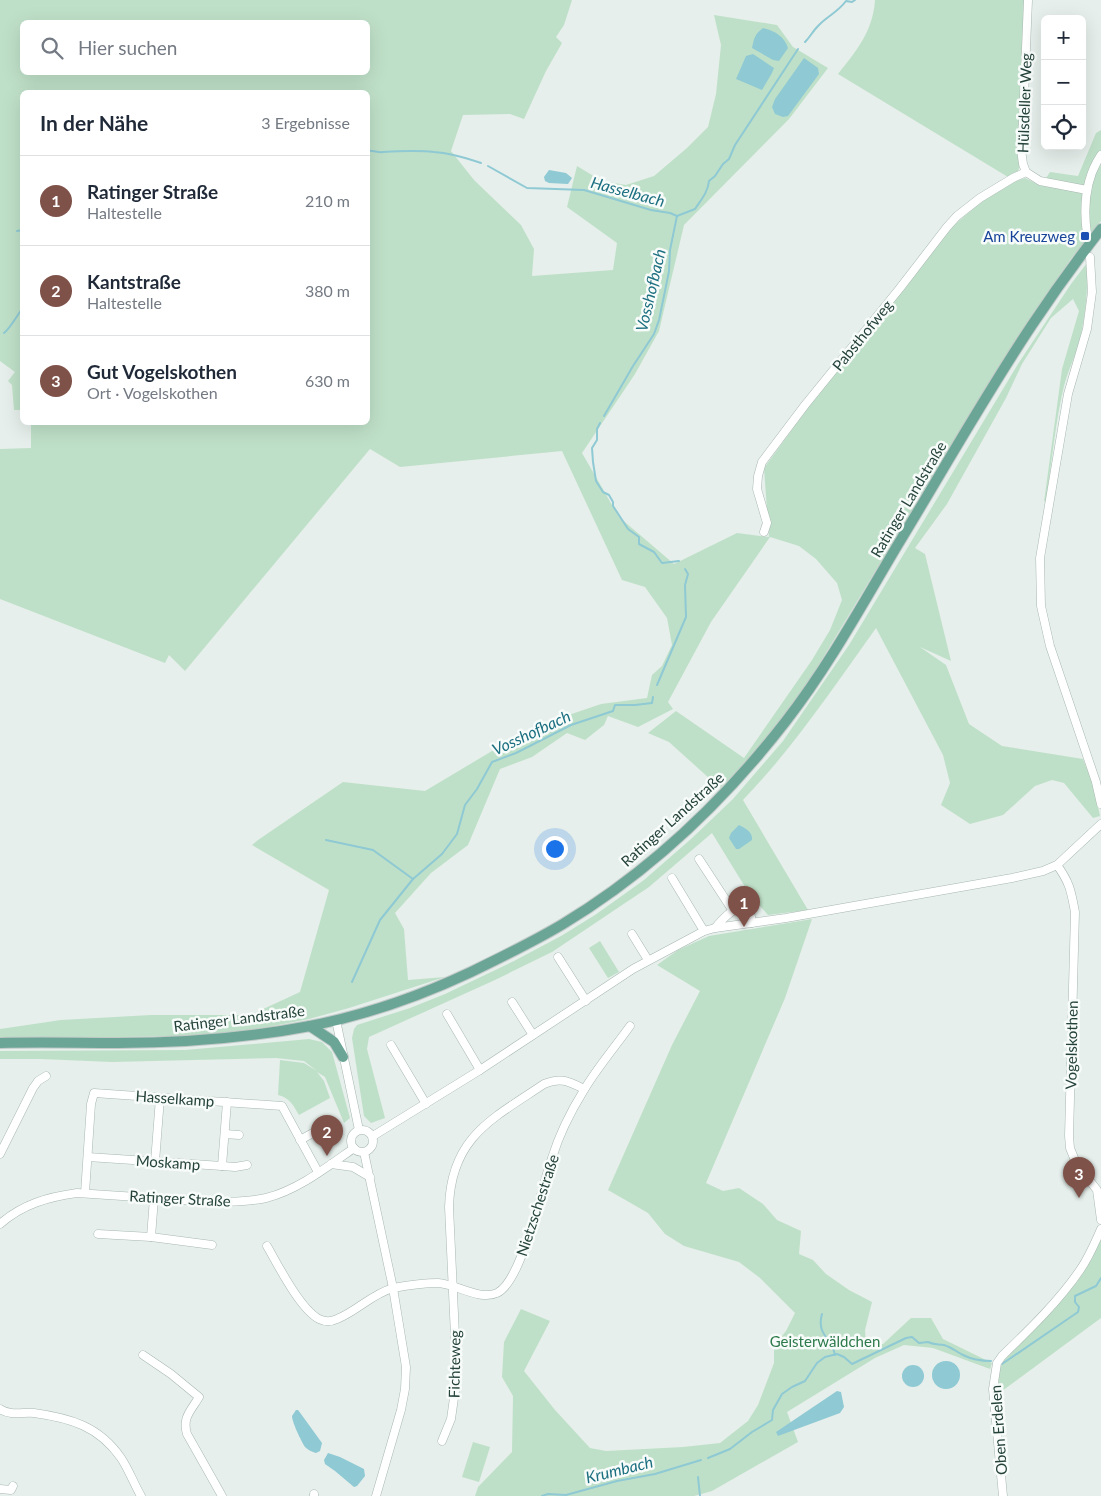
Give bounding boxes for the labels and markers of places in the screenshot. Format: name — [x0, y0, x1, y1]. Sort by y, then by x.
place label: Am Kreuzweg — [983, 227, 1075, 245]
marker: Am Kreuzweg — [1079, 230, 1091, 242]
pin: 1 — [728, 886, 760, 927]
pin: 2 — [311, 1115, 343, 1156]
pin: 3 — [1063, 1157, 1095, 1198]

